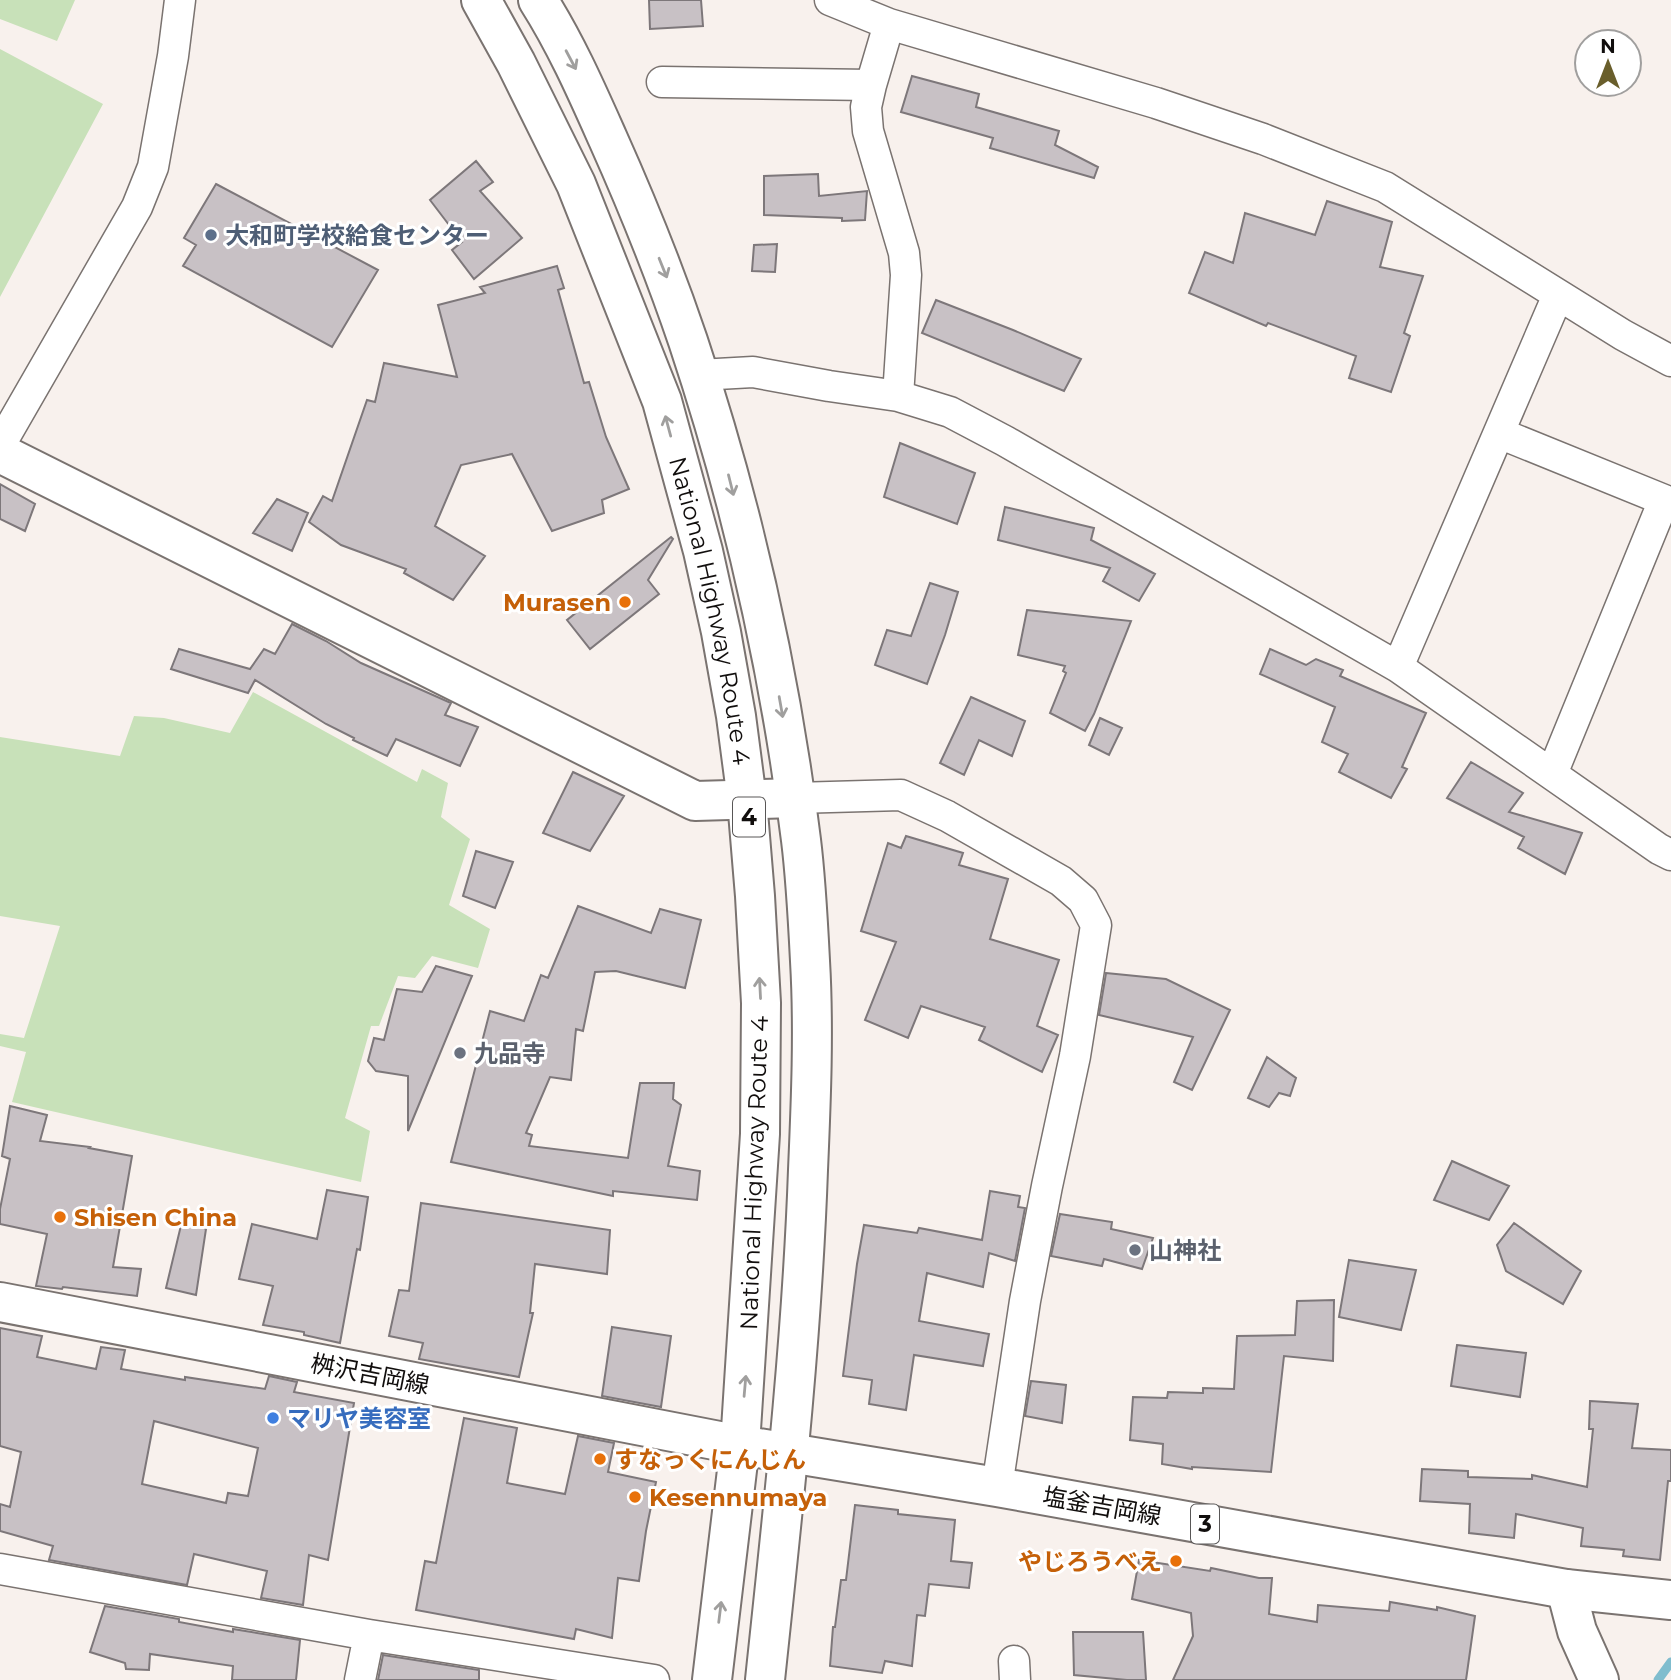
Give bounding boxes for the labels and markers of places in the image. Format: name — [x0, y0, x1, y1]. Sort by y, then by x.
place label: 大和町学校給食センター — [225, 221, 489, 250]
marker: 大和町学校給食センター — [203, 227, 219, 243]
place label: Murasen — [503, 588, 611, 617]
marker: Murasen — [617, 594, 633, 610]
place label: 九品寺 — [474, 1039, 546, 1068]
marker: 九品寺 — [452, 1045, 468, 1061]
place label: Shisen China — [74, 1203, 237, 1232]
marker: Shisen China — [52, 1209, 68, 1225]
place label: 山神社 — [1149, 1236, 1221, 1265]
marker: 山神社 — [1127, 1242, 1143, 1258]
place label: マリヤ美容室 — [287, 1404, 431, 1433]
marker: マリヤ美容室 — [265, 1410, 281, 1426]
place label: すなっくにんじん — [614, 1445, 806, 1474]
marker: すなっくにんじん — [592, 1451, 608, 1467]
place label: Kesennumaya — [649, 1483, 827, 1512]
marker: Kesennumaya — [627, 1489, 643, 1505]
place label: やじろうべえ — [1018, 1547, 1162, 1576]
marker: やじろうべえ — [1168, 1553, 1184, 1569]

